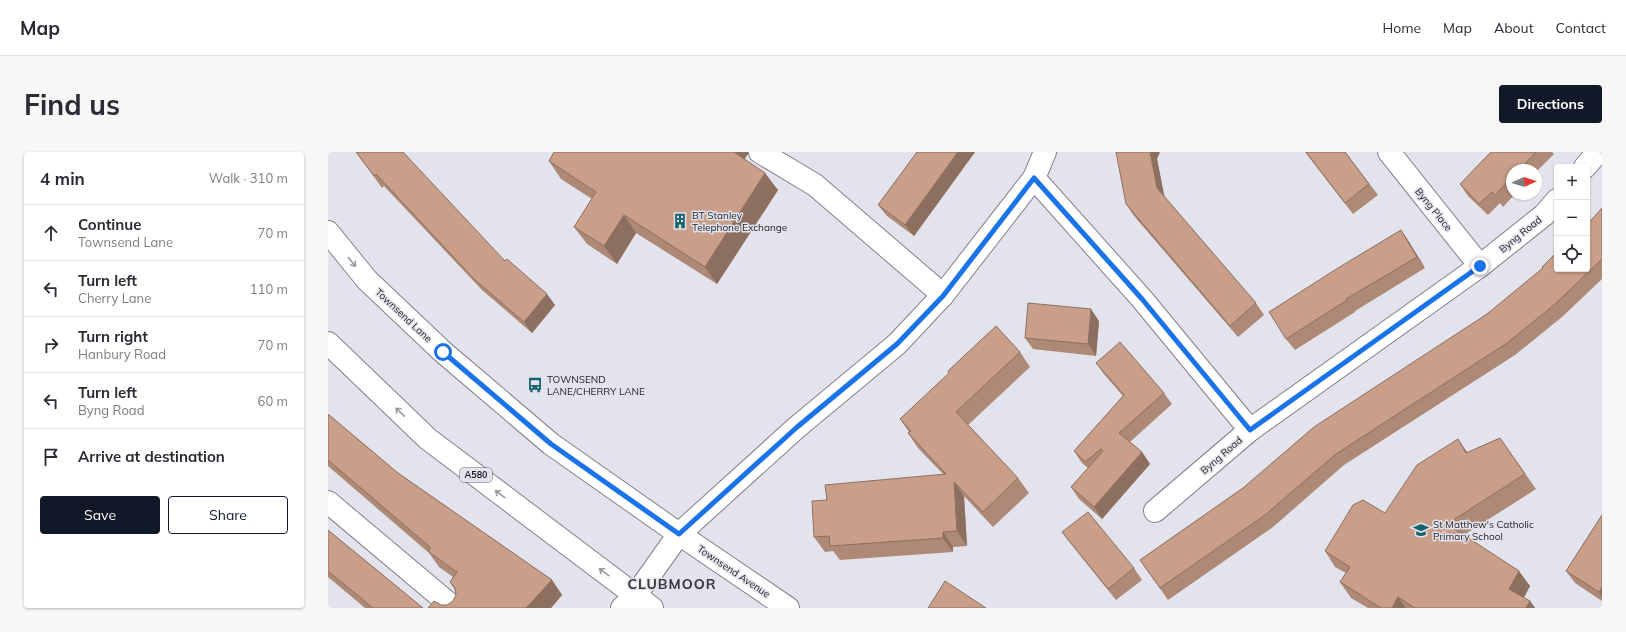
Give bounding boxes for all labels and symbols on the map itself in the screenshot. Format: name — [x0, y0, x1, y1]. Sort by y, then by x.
north arrow — [1506, 164, 1542, 200]
street label: Byng Place — [1412, 185, 1455, 234]
place label: BT Stanley Telephone Exchange — [692, 209, 787, 234]
building icon: BT Stanley Telephone Exchange — [671, 212, 689, 230]
street label: Byng Road — [1496, 213, 1544, 256]
one-way arrow — [348, 257, 357, 267]
route end — [1471, 257, 1489, 275]
street label: Townsend Lane — [372, 286, 435, 345]
route start — [434, 343, 452, 361]
place label: TOWNSEND LANE/CHERRY LANE — [547, 373, 645, 398]
bus stop icon: TOWNSEND LANE/CHERRY LANE — [526, 376, 544, 394]
one-way arrow — [395, 407, 405, 416]
street label: Byng Road — [1198, 434, 1245, 477]
road number: A580 — [460, 468, 492, 482]
one-way arrow — [495, 489, 506, 498]
place label: St Matthew's Catholic Primary School — [1433, 518, 1534, 543]
school or university icon: St Matthew's Catholic Primary School — [1412, 521, 1430, 539]
street label: Townsend Avenue — [695, 542, 773, 601]
one-way arrow — [599, 568, 610, 576]
district label: CLUBMOOR — [627, 575, 717, 593]

